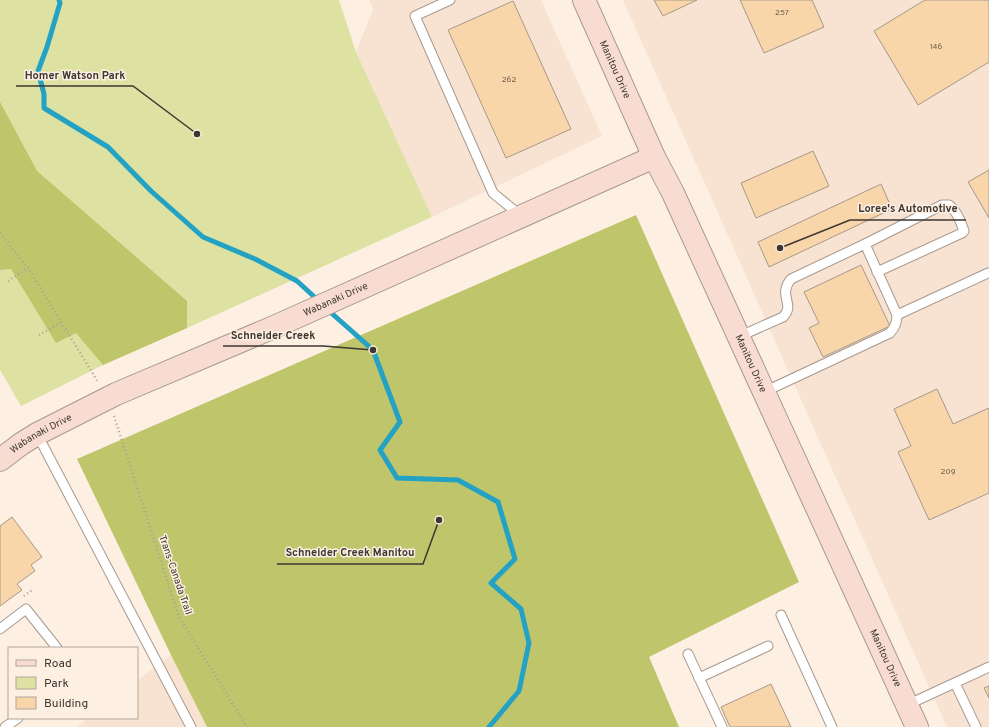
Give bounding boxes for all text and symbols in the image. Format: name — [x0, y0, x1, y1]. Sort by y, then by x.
house number: 257 — [775, 8, 789, 18]
street label: Manitou Drive — [596, 38, 634, 101]
house number: 146 — [930, 42, 943, 52]
callout: Homer Watson Park — [16, 63, 133, 86]
text: Homer Watson Park — [25, 69, 125, 83]
house number: 262 — [502, 75, 516, 85]
callout: Loree's Automotive — [850, 197, 966, 220]
text: Loree's Automotive — [858, 202, 958, 216]
street label: Wabanaki Drive — [301, 279, 370, 320]
callout: Schneider Creek — [223, 323, 323, 346]
text: Schneider Creek — [231, 329, 315, 343]
street label: Manitou Drive — [732, 332, 770, 394]
street label: Wabanaki Drive — [7, 411, 74, 457]
house number: 209 — [941, 467, 956, 477]
street label: Trans-Canada Trail — [155, 534, 195, 616]
callout: Schneider Creek Manitou — [277, 541, 423, 564]
text: Schneider Creek Manitou — [285, 546, 415, 560]
street label: Manitou Drive — [867, 627, 904, 689]
legend — [8, 647, 138, 719]
text: Road — [44, 656, 72, 672]
text: Park — [44, 676, 69, 692]
text: Building — [44, 696, 88, 712]

